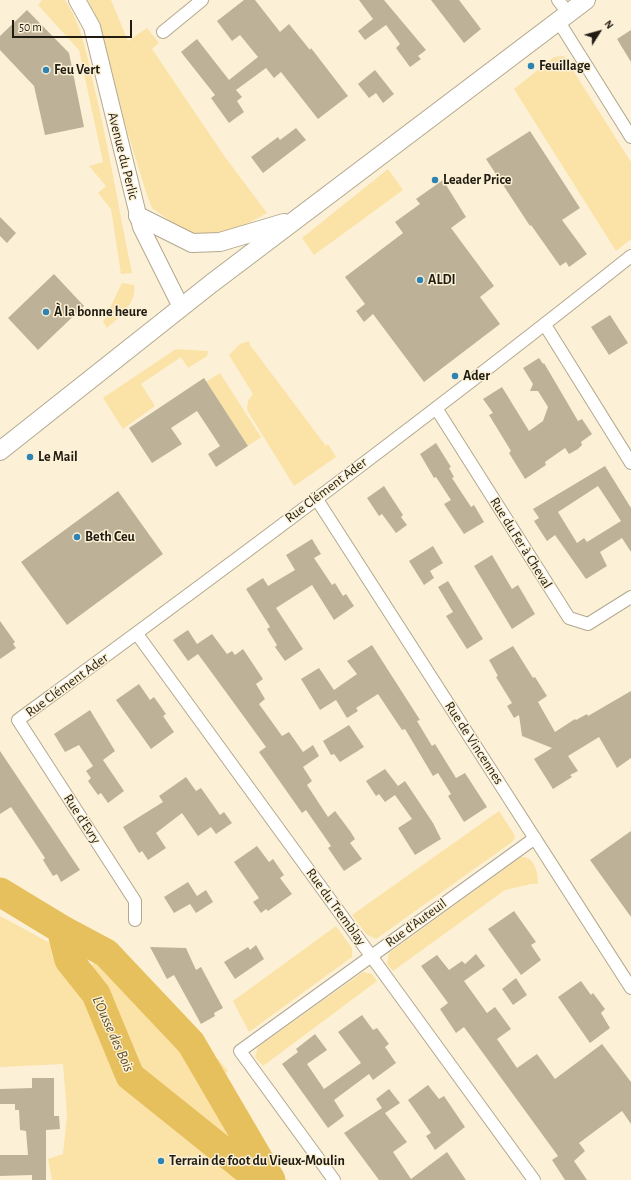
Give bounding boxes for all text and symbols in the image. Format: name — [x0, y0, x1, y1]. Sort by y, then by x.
scale bar — [14, 12, 134, 38]
north arrow — [579, 12, 619, 52]
text: N — [602, 18, 616, 31]
text: 50 m — [19, 21, 42, 33]
place label: Feuillage — [539, 58, 590, 74]
marker: Feuillage — [526, 61, 536, 71]
place label: Feu Vert — [54, 62, 100, 78]
marker: Feu Vert — [41, 65, 51, 75]
street label: Avenue du Perlic — [104, 110, 142, 202]
place label: Leader Price — [443, 172, 511, 188]
marker: Leader Price — [430, 175, 440, 185]
place label: ALDI — [428, 272, 456, 288]
marker: ALDI — [415, 275, 425, 285]
place label: À la bonne heure — [54, 304, 147, 320]
marker: À la bonne heure — [41, 307, 51, 317]
place label: Ader — [463, 368, 490, 384]
marker: Ader — [450, 371, 460, 381]
place label: Le Mail — [38, 449, 78, 465]
marker: Le Mail — [25, 452, 35, 462]
street label: Rue Clément Ader — [282, 454, 370, 526]
street label: Rue du Fer à Cheval — [486, 494, 556, 592]
place label: Beth Ceu — [85, 529, 135, 545]
marker: Beth Ceu — [72, 532, 82, 542]
street label: Rue Clément Ader — [22, 649, 112, 721]
street label: Rue de Vincennes — [441, 698, 507, 788]
street label: Rue d'Evry — [60, 791, 104, 847]
street label: Rue du Tremblay — [302, 865, 370, 949]
street label: Rue d'Auteuil — [382, 895, 450, 951]
water label: L'Ousse des Bois — [88, 993, 138, 1075]
place label: Terrain de foot du Vieux-Moulin — [169, 1153, 345, 1169]
marker: Terrain de foot du Vieux-Moulin — [156, 1156, 166, 1166]

